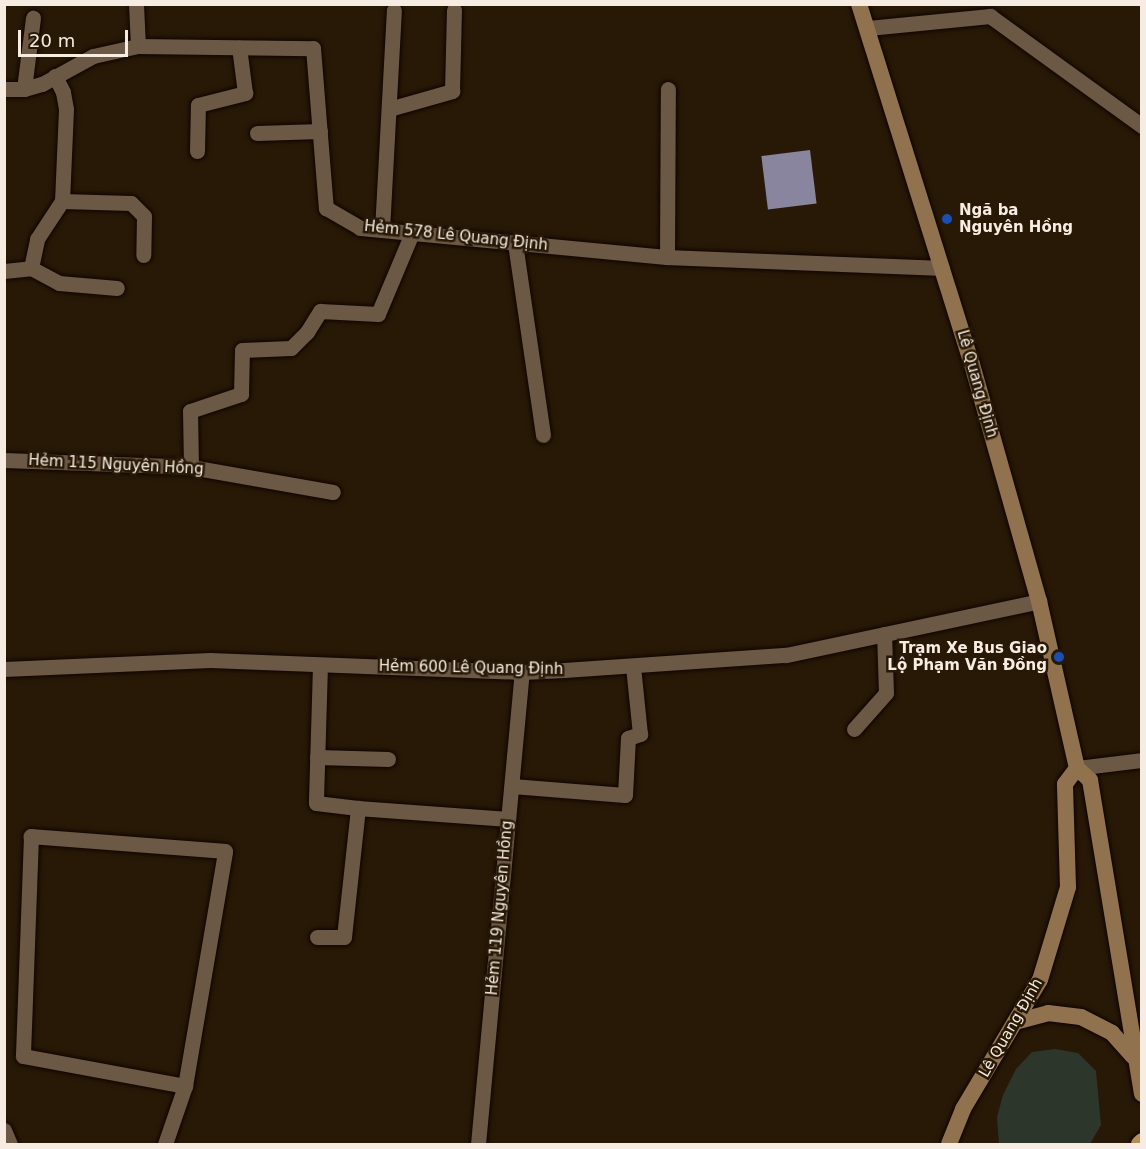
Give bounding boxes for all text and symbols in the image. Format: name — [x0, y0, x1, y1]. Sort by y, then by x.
scale bar — [21, 18, 130, 56]
text: 20 m — [29, 30, 75, 51]
place label: Ngã ba Nguyên Hồng — [959, 201, 1073, 236]
marker: Ngã ba Nguyên Hồng — [940, 212, 954, 226]
street label: Hẻm 578 Lê Quang Định — [363, 217, 549, 255]
street label: Lê Quang Định — [953, 328, 1001, 440]
street label: Hẻm 115 Nguyên Hồng — [28, 451, 204, 479]
place label: Trạm Xe Bus Giao Lộ Phạm Văn Đồng — [887, 639, 1047, 674]
marker: Trạm Xe Bus Giao Lộ Phạm Văn Đồng — [1052, 650, 1066, 664]
street label: Hẻm 600 Lê Quang Định — [379, 657, 563, 679]
street label: Hẻm 119 Nguyên Hồng — [483, 820, 517, 996]
street label: Lê Quang Định — [975, 975, 1047, 1081]

